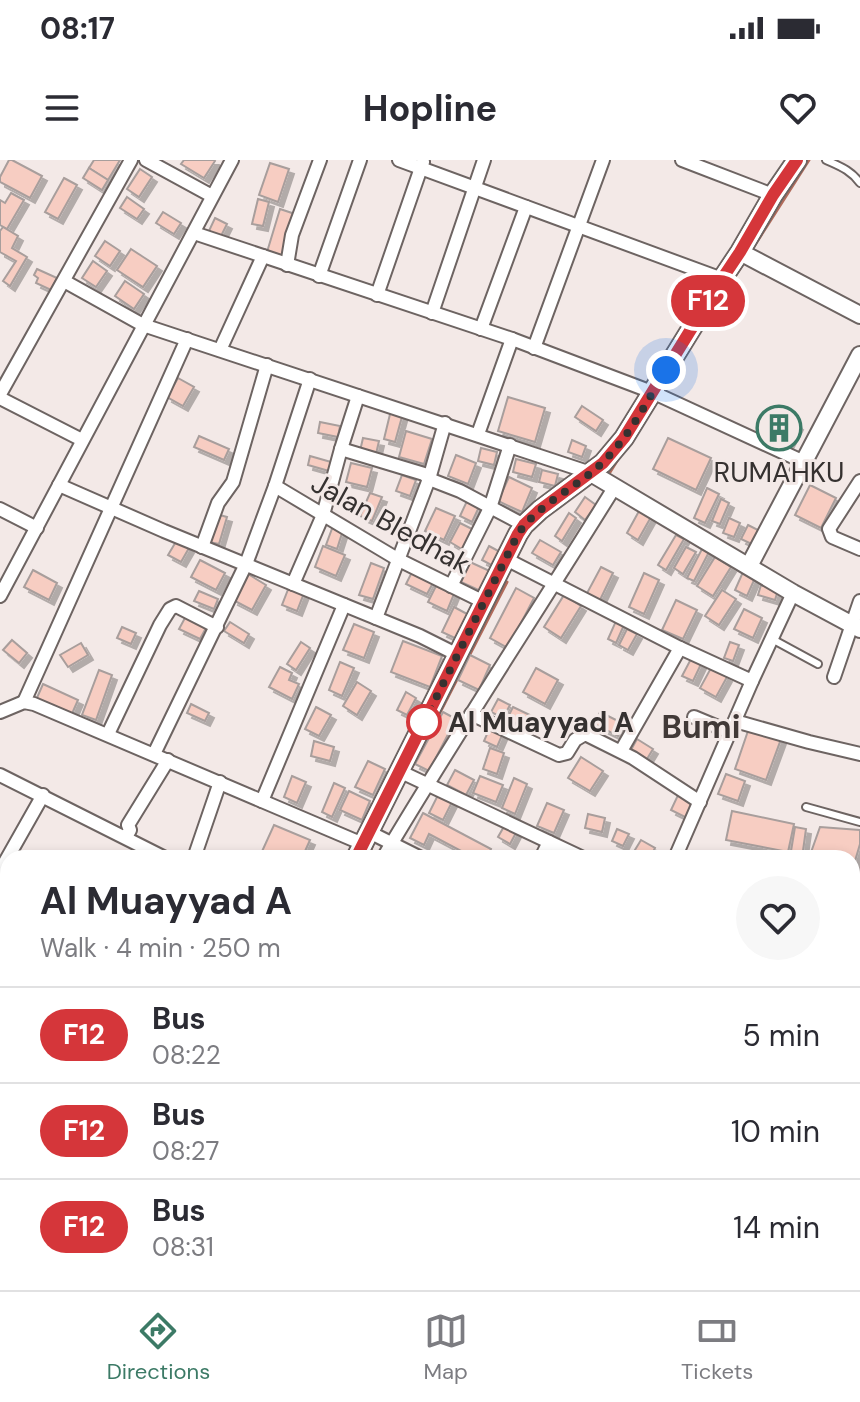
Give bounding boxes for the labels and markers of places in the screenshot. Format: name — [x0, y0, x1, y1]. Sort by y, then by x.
building icon: RUMAHKU — [755, 404, 803, 452]
place label: RUMAHKU — [714, 454, 844, 491]
place label: Al Muayyad A — [448, 704, 634, 741]
marker: Al Muayyad A — [407, 705, 441, 739]

